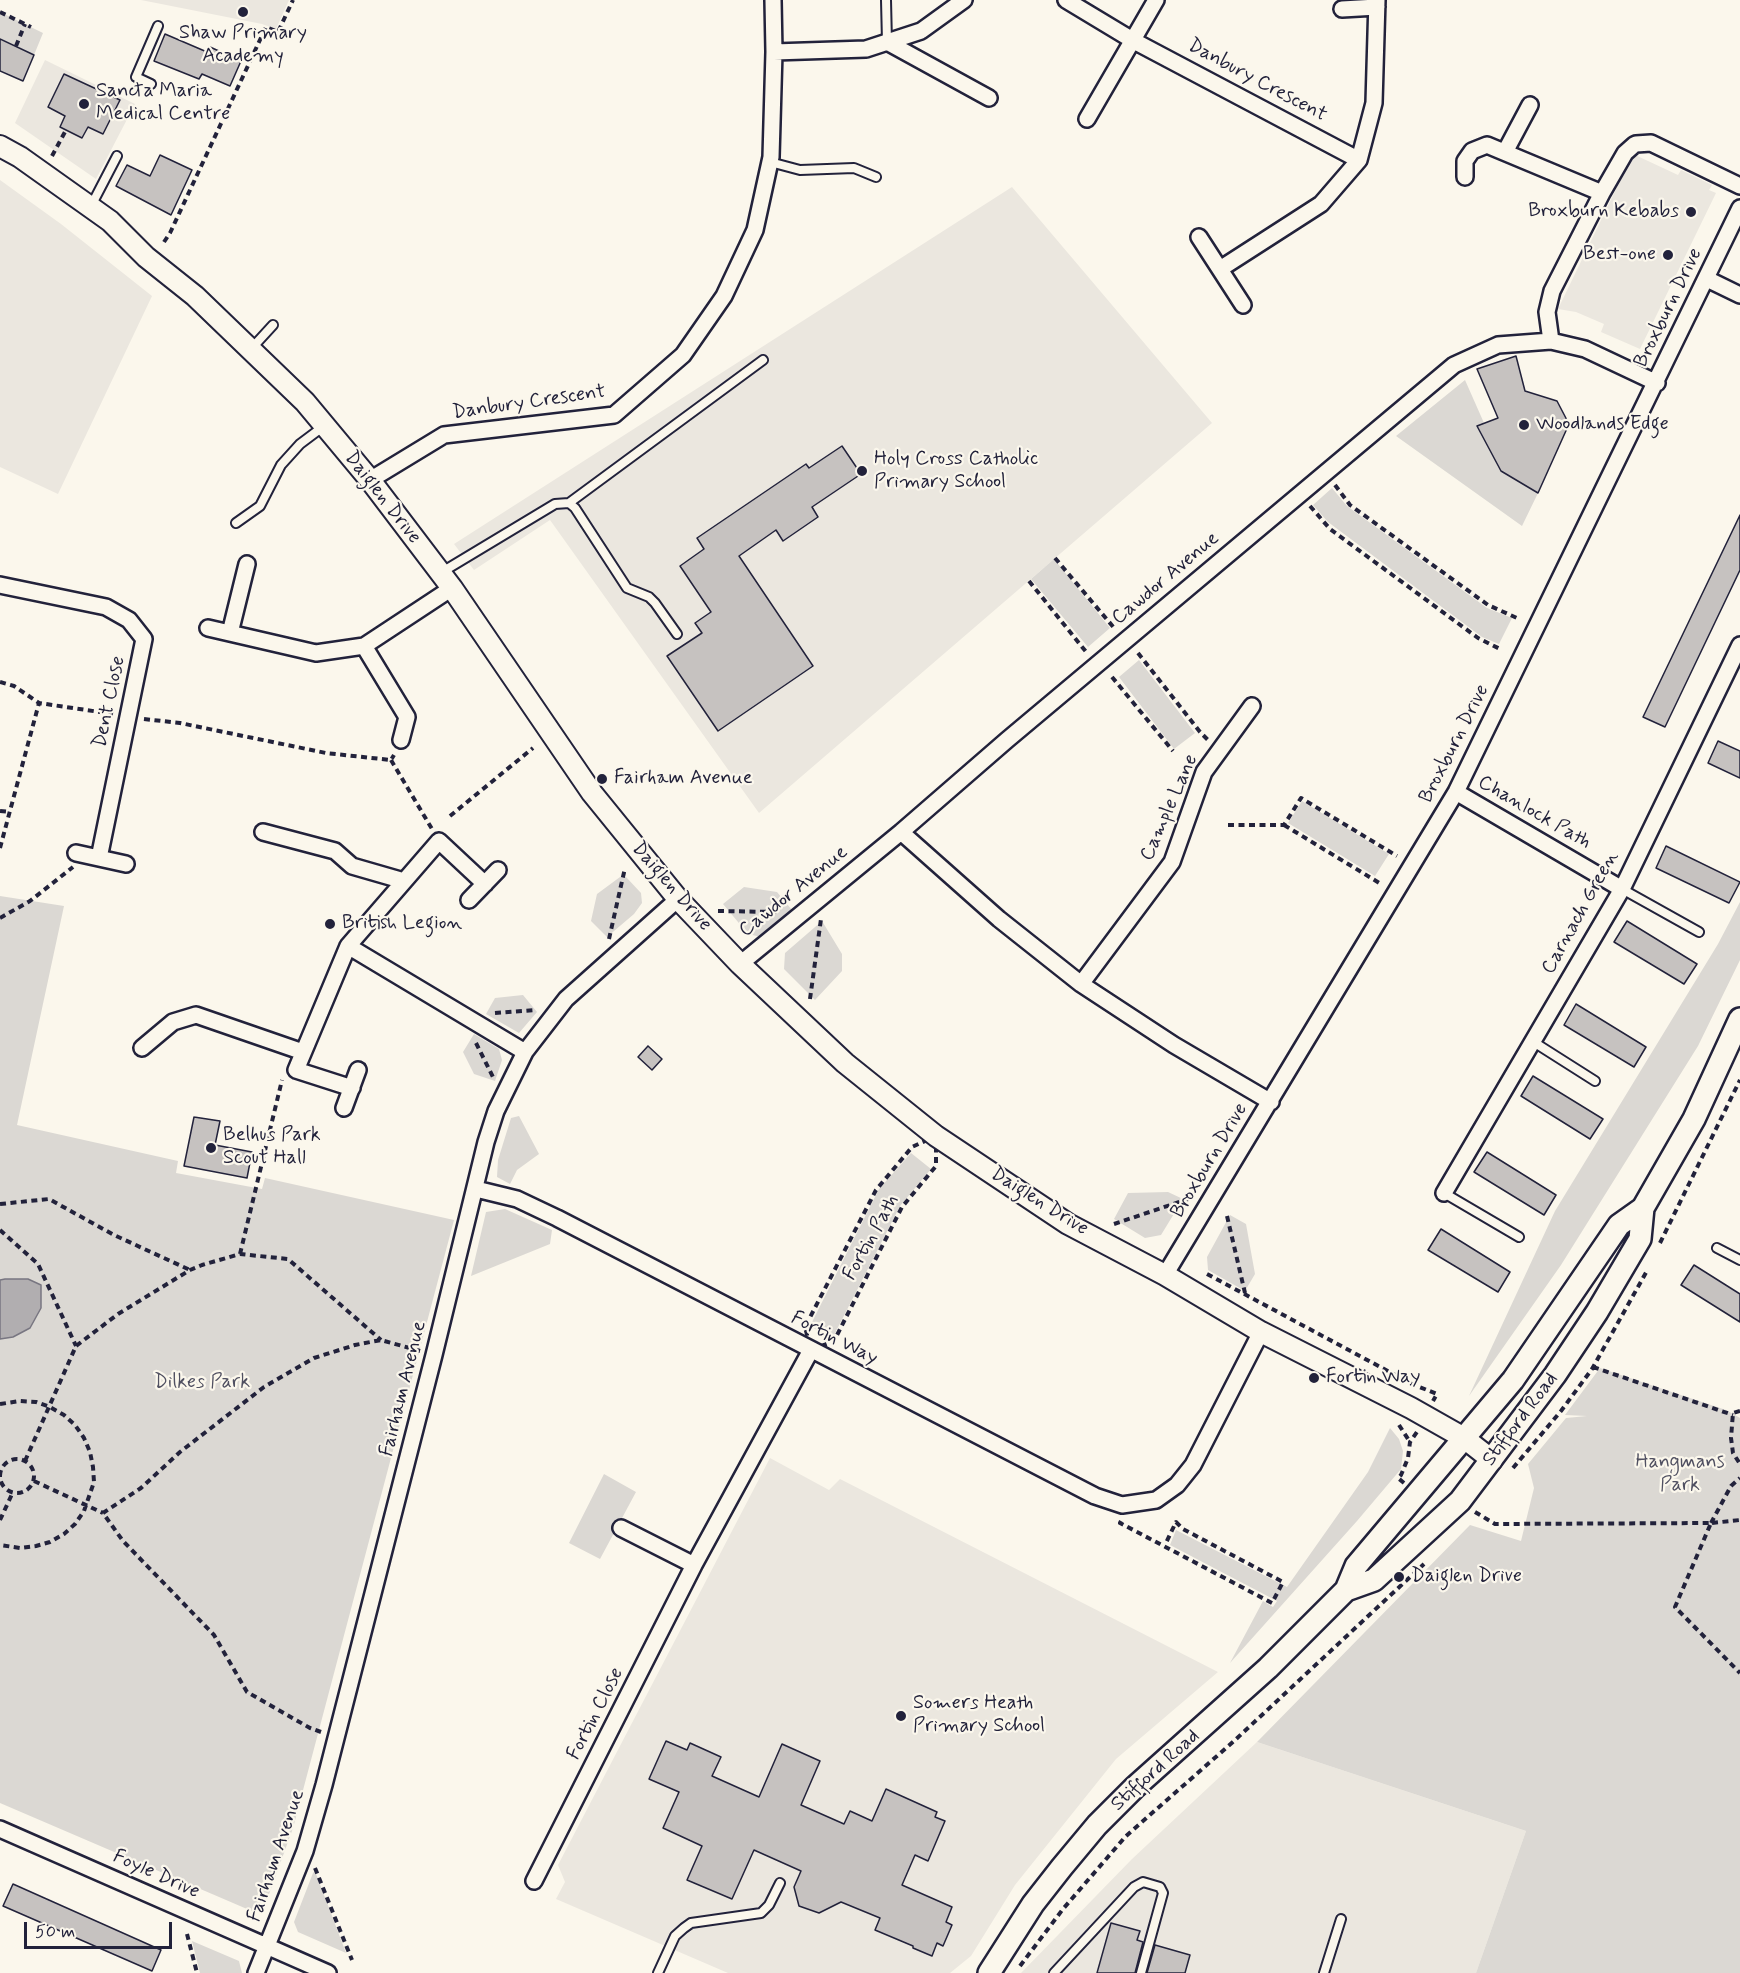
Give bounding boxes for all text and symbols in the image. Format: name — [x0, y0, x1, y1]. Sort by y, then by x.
marker: Shaw Primary Academy — [236, 5, 250, 19]
place label: Shaw Primary Academy — [179, 22, 307, 69]
street label: Danbury Crescent — [1183, 34, 1331, 128]
place label: Sancta Maria Medical Centre — [96, 80, 230, 127]
marker: Sancta Maria Medical Centre — [77, 97, 91, 111]
place label: Broxburn Kebabs — [1528, 200, 1679, 224]
marker: Broxburn Kebabs — [1684, 205, 1698, 219]
place label: Best-one — [1583, 243, 1656, 267]
street label: Broxburn Drive — [1630, 244, 1708, 372]
marker: Best-one — [1661, 248, 1675, 262]
street label: Danbury Crescent — [451, 380, 607, 426]
place label: Woodlands Edge — [1536, 413, 1669, 437]
marker: Woodlands Edge — [1517, 418, 1531, 432]
street label: Daiglen Drive — [338, 447, 426, 549]
place label: Holy Cross Catholic Primary School — [874, 448, 1038, 495]
marker: Holy Cross Catholic Primary School — [855, 464, 869, 478]
street label: Cawdor Avenue — [1107, 527, 1225, 631]
street label: Dent Close — [89, 654, 131, 750]
street label: Broxburn Drive — [1415, 681, 1495, 807]
street label: Cample Lane — [1136, 751, 1204, 865]
place label: Fairham Avenue — [614, 767, 752, 791]
street label: Chanlock Path — [1473, 771, 1595, 855]
marker: Fairham Avenue — [595, 772, 609, 786]
street label: Daiglen Drive — [626, 837, 716, 937]
street label: Cawdor Avenue — [735, 841, 853, 943]
street label: Carnach Green — [1537, 847, 1625, 979]
place label: British Legion — [342, 912, 462, 936]
marker: British Legion — [323, 917, 337, 931]
street label: Broxburn Drive — [1166, 1099, 1254, 1223]
place label: Belhus Park Scout Hall — [223, 1124, 321, 1171]
marker: Belhus Park Scout Hall — [204, 1141, 218, 1155]
street label: Daiglen Drive — [986, 1162, 1092, 1242]
street label: Fortin Path — [839, 1191, 905, 1285]
street label: Fortin Way — [786, 1307, 882, 1371]
street label: Fairham Avenue — [376, 1319, 432, 1459]
place label: Fortin Way — [1326, 1366, 1420, 1390]
street label: Stifford Road — [1478, 1368, 1564, 1472]
park label: Dilkes Park — [154, 1371, 250, 1395]
marker: Fortin Way — [1307, 1371, 1321, 1385]
park label: Hangmans Park — [1635, 1451, 1725, 1498]
place label: Daiglen Drive — [1411, 1565, 1522, 1589]
marker: Daiglen Drive — [1392, 1570, 1406, 1584]
street label: Fortin Close — [563, 1664, 629, 1764]
place label: Somers Heath Primary School — [913, 1692, 1045, 1739]
marker: Somers Heath Primary School — [894, 1709, 908, 1723]
street label: Stifford Road — [1107, 1725, 1205, 1817]
street label: Fairham Avenue — [243, 1787, 311, 1925]
street label: Foyle Drive — [109, 1845, 203, 1905]
scale bar — [27, 1910, 176, 1948]
text: 50 m — [35, 1920, 75, 1944]

